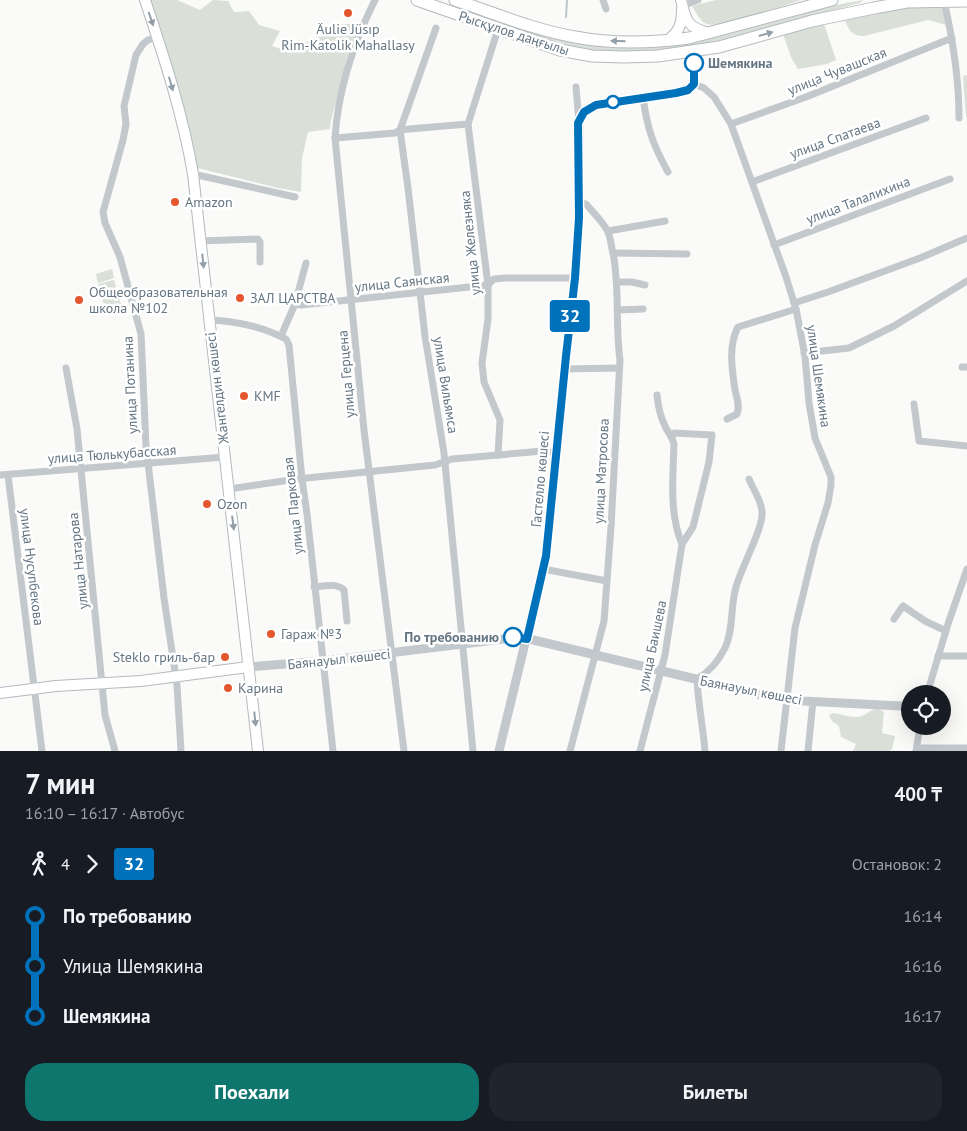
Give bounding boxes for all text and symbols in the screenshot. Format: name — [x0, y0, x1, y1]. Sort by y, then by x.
marker: Äulie Jüsıp Rim-Katolik Mahallasy — [342, 7, 354, 19]
street label: Рысқұлов даңғылы — [456, 7, 572, 59]
one-way arrow — [148, 11, 156, 26]
place label: Äulie Jüsıp Rim-Katolik Mahallasy — [281, 20, 415, 54]
one-way arrow — [758, 30, 773, 38]
one-way arrow — [610, 37, 626, 45]
street label: улица Чувашская — [785, 43, 889, 99]
marker: Шемякина — [684, 53, 704, 73]
place label: Шемякина — [708, 54, 773, 72]
one-way arrow — [167, 76, 175, 92]
unlabelled marker — [606, 95, 620, 109]
street label: улица Спатаева — [787, 113, 883, 163]
street label: улица Талалихина — [803, 172, 913, 228]
street label: улица Железняка — [456, 190, 484, 296]
place label: Amazon — [185, 193, 233, 211]
marker: Amazon — [169, 196, 181, 208]
one-way arrow — [199, 253, 207, 269]
street label: улица Саянская — [354, 268, 450, 296]
place label: Общеобразовательная школа №102 — [89, 283, 228, 317]
place label: ЗАЛ ЦАРСТВА — [250, 289, 336, 307]
marker: ЗАЛ ЦАРСТВА — [234, 292, 246, 304]
marker: Общеобразовательная школа №102 — [73, 294, 85, 306]
line badge: 32 — [548, 300, 592, 332]
text: 32 — [560, 304, 580, 327]
street label: улица Шемякина — [803, 324, 835, 428]
street label: улица Герцена — [333, 329, 359, 419]
street label: Жангелдин көшесі — [201, 331, 233, 446]
street label: улица Потанина — [118, 335, 142, 434]
street label: улица Вильямса — [429, 335, 463, 435]
place label: KMF — [254, 387, 281, 405]
marker: KMF — [238, 390, 250, 402]
street label: улица Матросова — [589, 418, 613, 524]
street label: Гастелло көшесі — [527, 430, 553, 528]
street label: улица Тюлькубасская — [47, 441, 177, 467]
street label: улица Парковая — [279, 456, 307, 556]
place label: Ozon — [217, 495, 247, 513]
marker: Ozon — [201, 498, 213, 510]
street label: улица Нусупбекова — [16, 507, 48, 627]
street label: улица Натарова — [64, 512, 92, 610]
one-way arrow — [229, 515, 237, 531]
street label: улица Баишева — [634, 599, 670, 693]
place label: Гараж №3 — [281, 625, 342, 643]
marker: По требованию — [503, 627, 523, 647]
marker: Гараж №3 — [265, 628, 277, 640]
place label: По требованию — [404, 628, 499, 646]
street label: Баянауыл көшесі — [286, 645, 392, 673]
place label: Steklo гриль-бар — [113, 648, 215, 666]
marker: Steklo гриль-бар — [219, 651, 231, 663]
street label: Баянауыл көшесі — [698, 671, 804, 709]
place label: Карина — [238, 679, 283, 697]
marker: Карина — [222, 682, 234, 694]
map controls — [901, 685, 951, 735]
button: locate — [901, 685, 951, 735]
one-way arrow — [251, 711, 259, 727]
text: 7 мин — [25, 765, 95, 802]
text: 400 ₸ — [894, 782, 942, 806]
text: 16:10 – 16:17 · Автобус — [25, 803, 185, 823]
icon: walk — [25, 850, 53, 878]
icon: forward — [78, 850, 106, 878]
text: 32 — [124, 852, 144, 875]
text: 4 — [61, 854, 70, 874]
text: Остановок: 2 — [852, 854, 942, 874]
text: По требованию — [63, 904, 192, 928]
text: 16:14 — [904, 906, 942, 926]
text: Улица Шемякина — [63, 954, 203, 978]
text: 16:16 — [904, 956, 942, 976]
text: Шемякина — [63, 1004, 151, 1028]
text: 16:17 — [904, 1006, 942, 1026]
button: Поехали — [25, 1063, 479, 1121]
button: Билеты — [489, 1063, 942, 1121]

